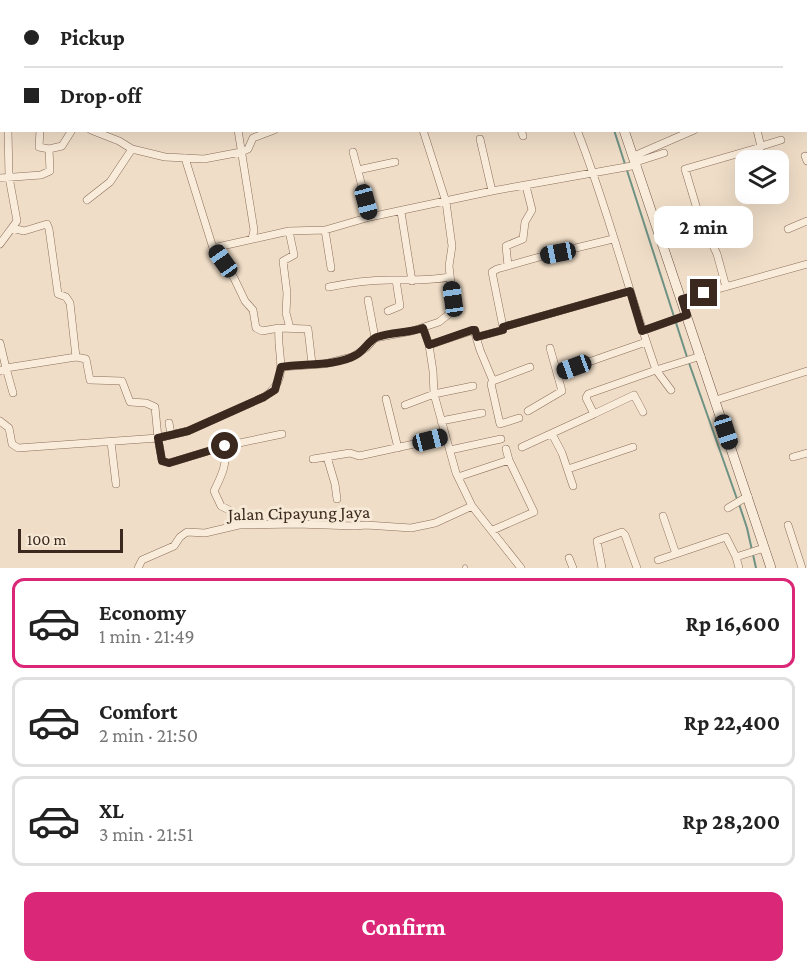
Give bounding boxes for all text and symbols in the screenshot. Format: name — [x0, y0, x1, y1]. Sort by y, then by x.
text: Pickup — [60, 25, 125, 50]
text: Drop-off — [60, 83, 142, 108]
map controls — [735, 150, 789, 204]
button: layers — [735, 150, 789, 204]
car — [353, 182, 379, 222]
callout: 2 min — [654, 206, 754, 248]
text: 2 min — [679, 216, 728, 238]
car — [205, 241, 241, 281]
car — [539, 241, 577, 265]
route end — [690, 279, 717, 306]
car — [442, 280, 464, 318]
car — [554, 352, 594, 382]
car — [712, 412, 740, 452]
car — [410, 427, 450, 453]
route start — [211, 432, 238, 459]
street label: Jalan Cipayung Jaya — [226, 502, 370, 524]
scale bar — [18, 526, 123, 554]
text: 100 m — [27, 531, 66, 548]
icon: car — [27, 596, 81, 650]
text: Economy — [99, 600, 186, 625]
text: Rp 16,600 — [685, 611, 780, 636]
text: 1 min · 21:49 — [99, 625, 195, 647]
icon: car — [27, 695, 81, 749]
text: Comfort — [99, 699, 177, 724]
text: Rp 22,400 — [684, 710, 780, 735]
text: 2 min · 21:50 — [99, 724, 198, 746]
icon: car — [27, 794, 81, 848]
text: XL — [99, 798, 124, 823]
text: Rp 28,200 — [682, 809, 780, 834]
text: 3 min · 21:51 — [99, 823, 193, 845]
button: Confirm — [24, 892, 783, 961]

